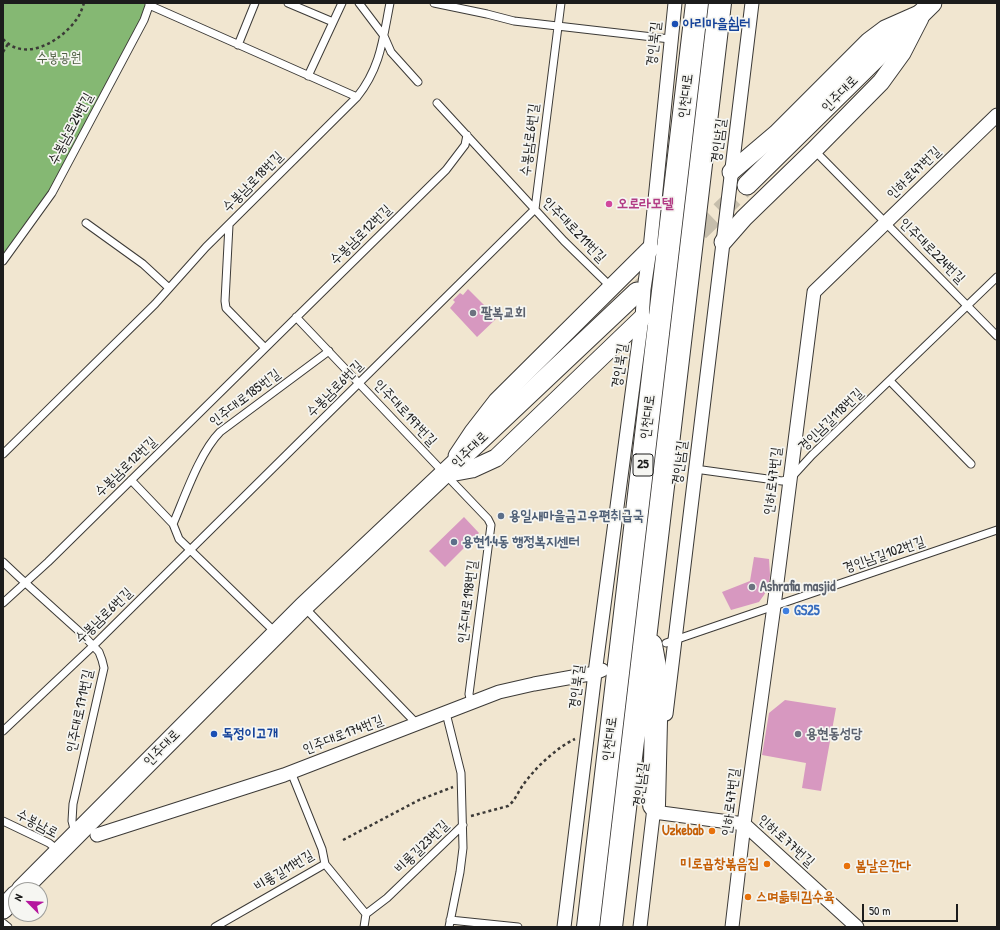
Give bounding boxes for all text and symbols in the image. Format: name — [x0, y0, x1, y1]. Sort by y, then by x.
place label: 아리마을쉼터 — [683, 16, 751, 32]
marker: 아리마을쉼터 — [670, 19, 680, 29]
street label: 경인북길 — [643, 21, 665, 67]
park label: 수봉공원 — [36, 50, 82, 66]
street label: 인주대로 — [818, 72, 862, 116]
street label: 인천대로 — [675, 73, 697, 119]
street label: 수봉남로24번길 — [45, 90, 97, 168]
street label: 수봉남로6번길 — [517, 103, 543, 177]
street label: 경인남길 — [708, 118, 730, 164]
street label: 인하로47번길 — [884, 143, 944, 203]
street label: 수봉남로18번길 — [219, 148, 287, 216]
street label: 인주대로211번길 — [539, 194, 609, 266]
place label: 오로라모텔 — [617, 196, 673, 212]
marker: 오로라모텔 — [604, 199, 614, 209]
street label: 수봉남로12번길 — [327, 201, 395, 269]
street label: 인주대로224번길 — [896, 215, 968, 287]
place label: 팔복교회 — [481, 305, 526, 321]
marker: 팔복교회 — [468, 308, 478, 318]
street label: 경인북길 — [609, 343, 631, 389]
street label: 수봉남로6번길 — [303, 357, 367, 421]
street label: 인주대로185번길 — [206, 366, 284, 430]
street label: 인주대로197번길 — [370, 376, 440, 450]
street label: 경인남길118번길 — [795, 385, 867, 455]
street label: 인천대로 — [637, 394, 659, 440]
street label: 인주대로 — [448, 428, 492, 472]
street label: 수봉남로12번길 — [92, 433, 160, 501]
street label: 경인남길 — [669, 440, 691, 486]
street label: 인하로47번길 — [760, 446, 786, 516]
road number: 25 — [633, 454, 653, 476]
place label: 용일새마을금고우편취급국 — [509, 508, 644, 524]
marker: 용일새마을금고우편취급국 — [496, 511, 506, 521]
street label: 경인남길102번길 — [841, 533, 927, 577]
place label: 용현1·4동 행정복지센터 — [462, 534, 580, 550]
marker: 용현1·4동 행정복지센터 — [449, 537, 459, 547]
street label: 인주대로198번길 — [455, 559, 481, 645]
place label: Ashrafia masjid — [760, 579, 836, 595]
marker: Ashrafia masjid — [747, 582, 757, 592]
street label: 수봉남로6번길 — [72, 585, 136, 647]
place label: GS25 — [794, 603, 820, 619]
marker: GS25 — [781, 606, 791, 616]
street label: 경인북길 — [566, 664, 588, 710]
street label: 인주대로171번길 — [63, 668, 97, 754]
street label: 인주대로174번길 — [300, 712, 386, 758]
street label: 인천대로 — [599, 716, 621, 762]
street label: 인주대로 — [140, 726, 184, 770]
place label: 독정이고개 — [222, 726, 278, 742]
place label: 용현동성당 — [806, 726, 862, 742]
marker: 독정이고개 — [209, 729, 219, 739]
marker: 용현동성당 — [793, 729, 803, 739]
street label: 경인남길 — [630, 762, 652, 808]
street label: 인하로47번길 — [718, 767, 744, 837]
street label: 수봉남로 — [13, 806, 61, 842]
street label: 인하로77번길 — [754, 811, 818, 871]
street label: 비룡길23번길 — [391, 817, 453, 877]
place label: Uzkebab — [662, 823, 704, 839]
marker: Uzkebab — [707, 826, 717, 836]
street label: 비룡길11번길 — [251, 847, 317, 895]
place label: 미로곱창볶음집 — [680, 856, 759, 872]
place label: 봄날은간다 — [855, 858, 911, 874]
marker: 미로곱창볶음집 — [762, 859, 772, 869]
marker: 봄날은간다 — [842, 861, 852, 871]
north arrow — [8, 882, 48, 922]
place label: 스며듦튀김수육 — [756, 889, 835, 905]
text: N — [10, 892, 26, 903]
marker: 스며듦튀김수육 — [743, 892, 753, 902]
scale bar — [864, 896, 960, 922]
text: 50 m — [869, 902, 890, 919]

